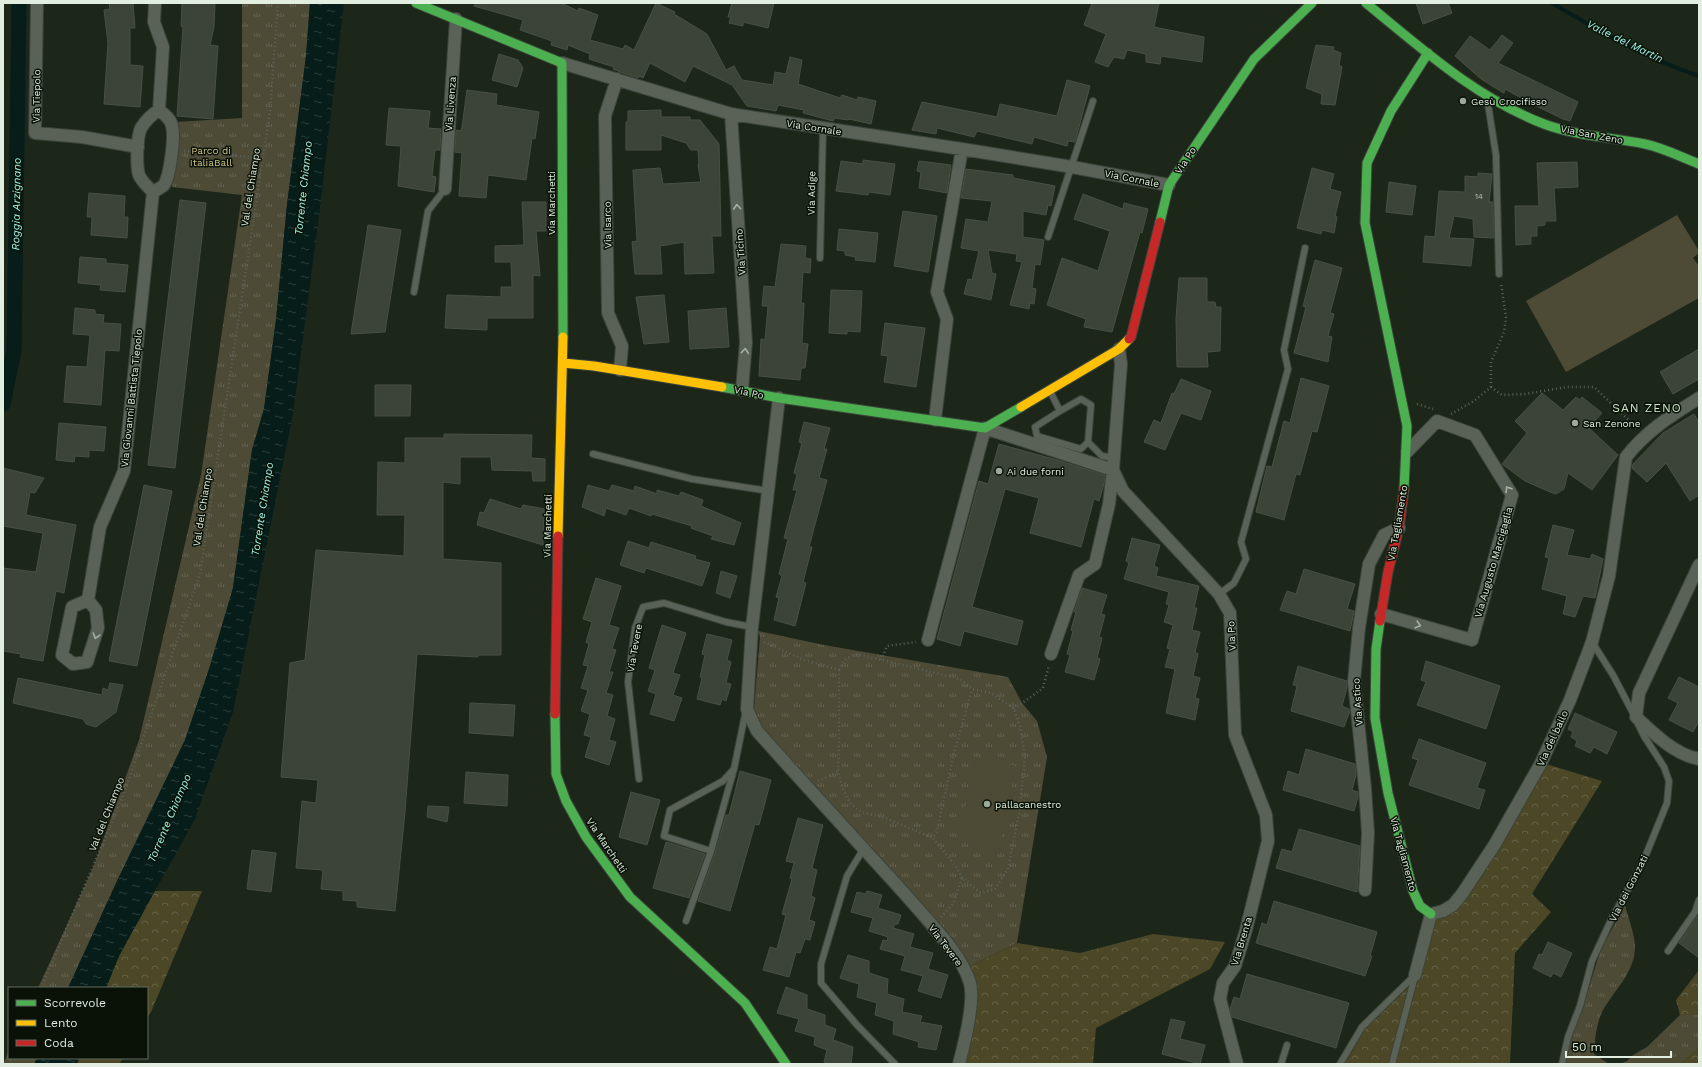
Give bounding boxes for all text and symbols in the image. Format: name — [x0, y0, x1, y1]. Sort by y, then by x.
water label: Valle del Martin — [1585, 17, 1665, 66]
street label: Via Tiepolo — [31, 69, 42, 123]
street label: Via Livenza — [443, 76, 458, 132]
marker: Gesù Crocifisso — [1458, 96, 1468, 106]
place label: Gesù Crocifisso — [1471, 96, 1547, 107]
street label: Via Cornale — [786, 118, 842, 137]
street label: Via San Zeno — [1560, 123, 1624, 146]
water label: Torrente Chiampo — [292, 140, 315, 236]
park label: Parco di ItaliaBall — [190, 145, 232, 168]
street label: Via Po — [1173, 145, 1198, 176]
street label: Val del Chiampo — [239, 147, 262, 227]
water label: Roggia Arzignano — [9, 158, 24, 250]
street label: Via Cornale — [1104, 168, 1160, 189]
street label: Via Marchetti — [546, 171, 557, 235]
street label: Via Adige — [806, 171, 817, 215]
house number: 14 — [1475, 192, 1483, 201]
street label: Via Isarco — [602, 201, 613, 249]
one-way arrow — [733, 204, 742, 210]
street label: Via Ticino — [733, 228, 748, 276]
street label: Via Giovanni Battista Tiepolo — [119, 328, 144, 468]
one-way arrow — [740, 348, 749, 354]
street label: Via Po — [733, 384, 765, 401]
district label: SAN ZENO — [1612, 401, 1682, 415]
marker: San Zenone — [1570, 418, 1580, 428]
place label: San Zenone — [1583, 418, 1641, 429]
water label: Torrente Chiampo — [249, 461, 276, 557]
marker: Ai due forni — [994, 466, 1004, 476]
place label: Ai due forni — [1007, 466, 1064, 477]
street label: Val del Chiampo — [191, 467, 214, 547]
street label: Via Tagliamento — [1385, 484, 1410, 562]
one-way arrow — [1505, 486, 1512, 493]
street label: Via Marchetti — [541, 494, 554, 558]
street label: Via Augusto Marcigaglia — [1472, 505, 1515, 619]
one-way arrow — [1414, 620, 1421, 629]
street label: Via Po — [1225, 621, 1238, 651]
street label: Via Tevere — [625, 623, 644, 673]
one-way arrow — [92, 632, 101, 639]
street label: Via Astico — [1350, 678, 1365, 726]
street label: Via del ballo — [1535, 709, 1570, 768]
water label: Torrente Chiampo — [145, 772, 194, 864]
street label: Val del Chiampo — [87, 776, 126, 853]
marker: pallacanestro — [982, 799, 992, 809]
place label: pallacanestro — [995, 799, 1061, 810]
street label: Via Marchetti — [584, 816, 629, 875]
street label: Via Tagliamento — [1388, 816, 1419, 893]
street label: Via dei Gonzati — [1607, 853, 1650, 923]
street label: Via Brenta — [1229, 915, 1254, 967]
street label: Via Tevere — [926, 922, 965, 968]
legend — [8, 987, 148, 1059]
text: Scorrevole — [44, 996, 106, 1010]
text: Lento — [44, 1016, 78, 1030]
scale bar — [1566, 1033, 1671, 1059]
text: Coda — [44, 1036, 74, 1050]
text: 50 m — [1572, 1040, 1602, 1054]

